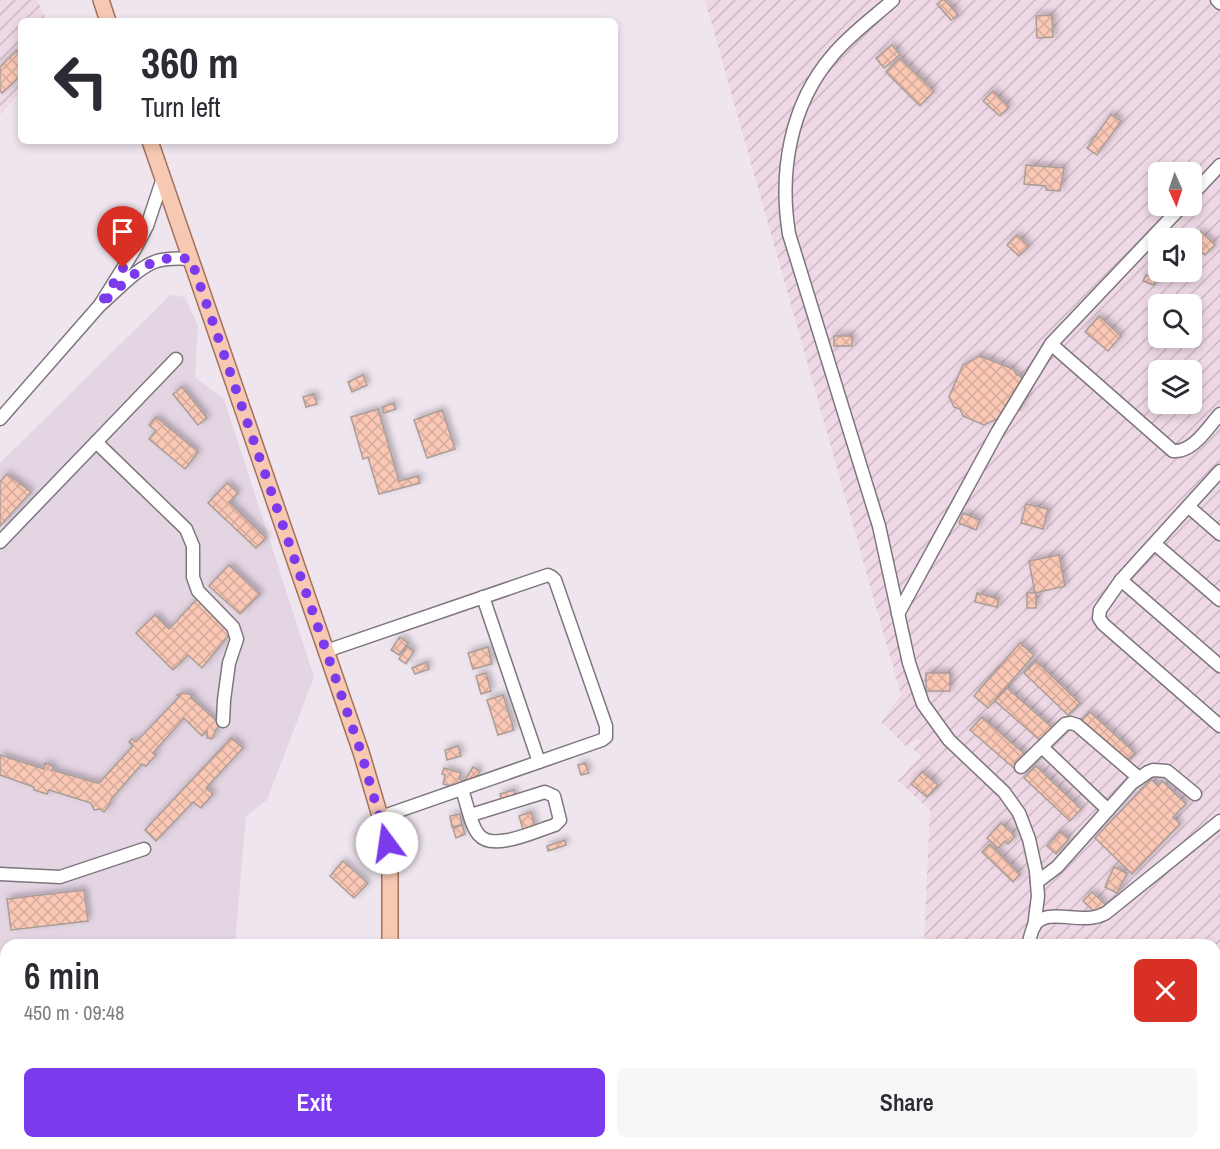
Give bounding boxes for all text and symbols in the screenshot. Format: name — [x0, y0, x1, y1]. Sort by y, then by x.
text: 360 m — [141, 35, 239, 91]
icon: left — [42, 42, 120, 120]
text: Turn left — [141, 89, 220, 125]
north arrow — [1148, 162, 1202, 216]
map controls — [1148, 162, 1202, 414]
pin — [97, 206, 148, 268]
icon: arrive — [106, 215, 139, 248]
button: sound — [1148, 228, 1202, 282]
button: search — [1148, 294, 1202, 348]
button: layers — [1148, 360, 1202, 414]
position arrow — [355, 811, 419, 875]
text: 6 min — [24, 952, 100, 1000]
button: close — [1134, 959, 1197, 1022]
text: 450 m · 09:48 — [24, 999, 124, 1026]
button: Exit — [24, 1068, 605, 1137]
button: Share — [617, 1068, 1197, 1137]

